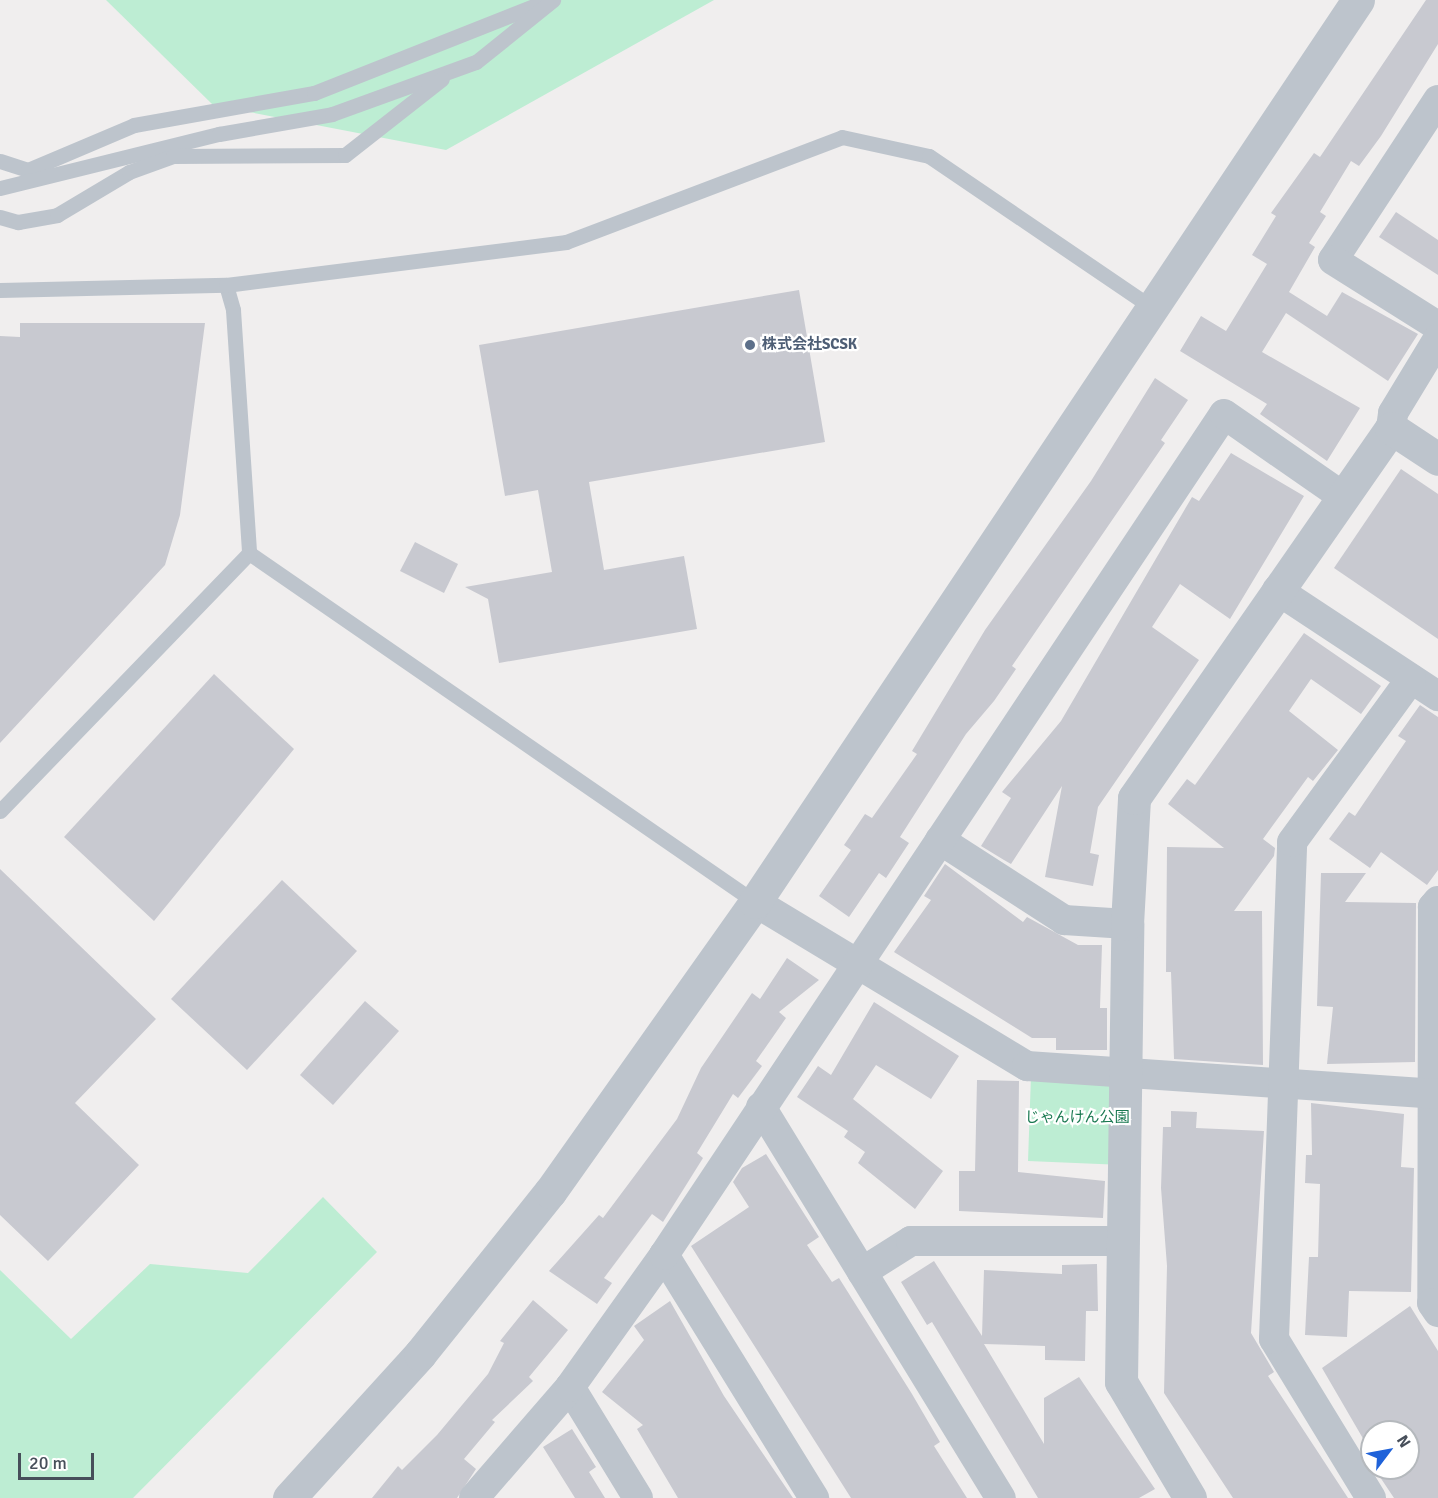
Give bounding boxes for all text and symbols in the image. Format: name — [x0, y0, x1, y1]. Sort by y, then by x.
place label: 株式会社SCSK — [762, 336, 857, 354]
marker: 株式会社SCSK — [743, 338, 757, 352]
park label: じゃんけん公園 — [1025, 1109, 1129, 1127]
north arrow — [1360, 1420, 1420, 1480]
text: N — [1392, 1431, 1415, 1452]
scale bar — [21, 1441, 98, 1479]
text: 20 m — [29, 1452, 67, 1474]

